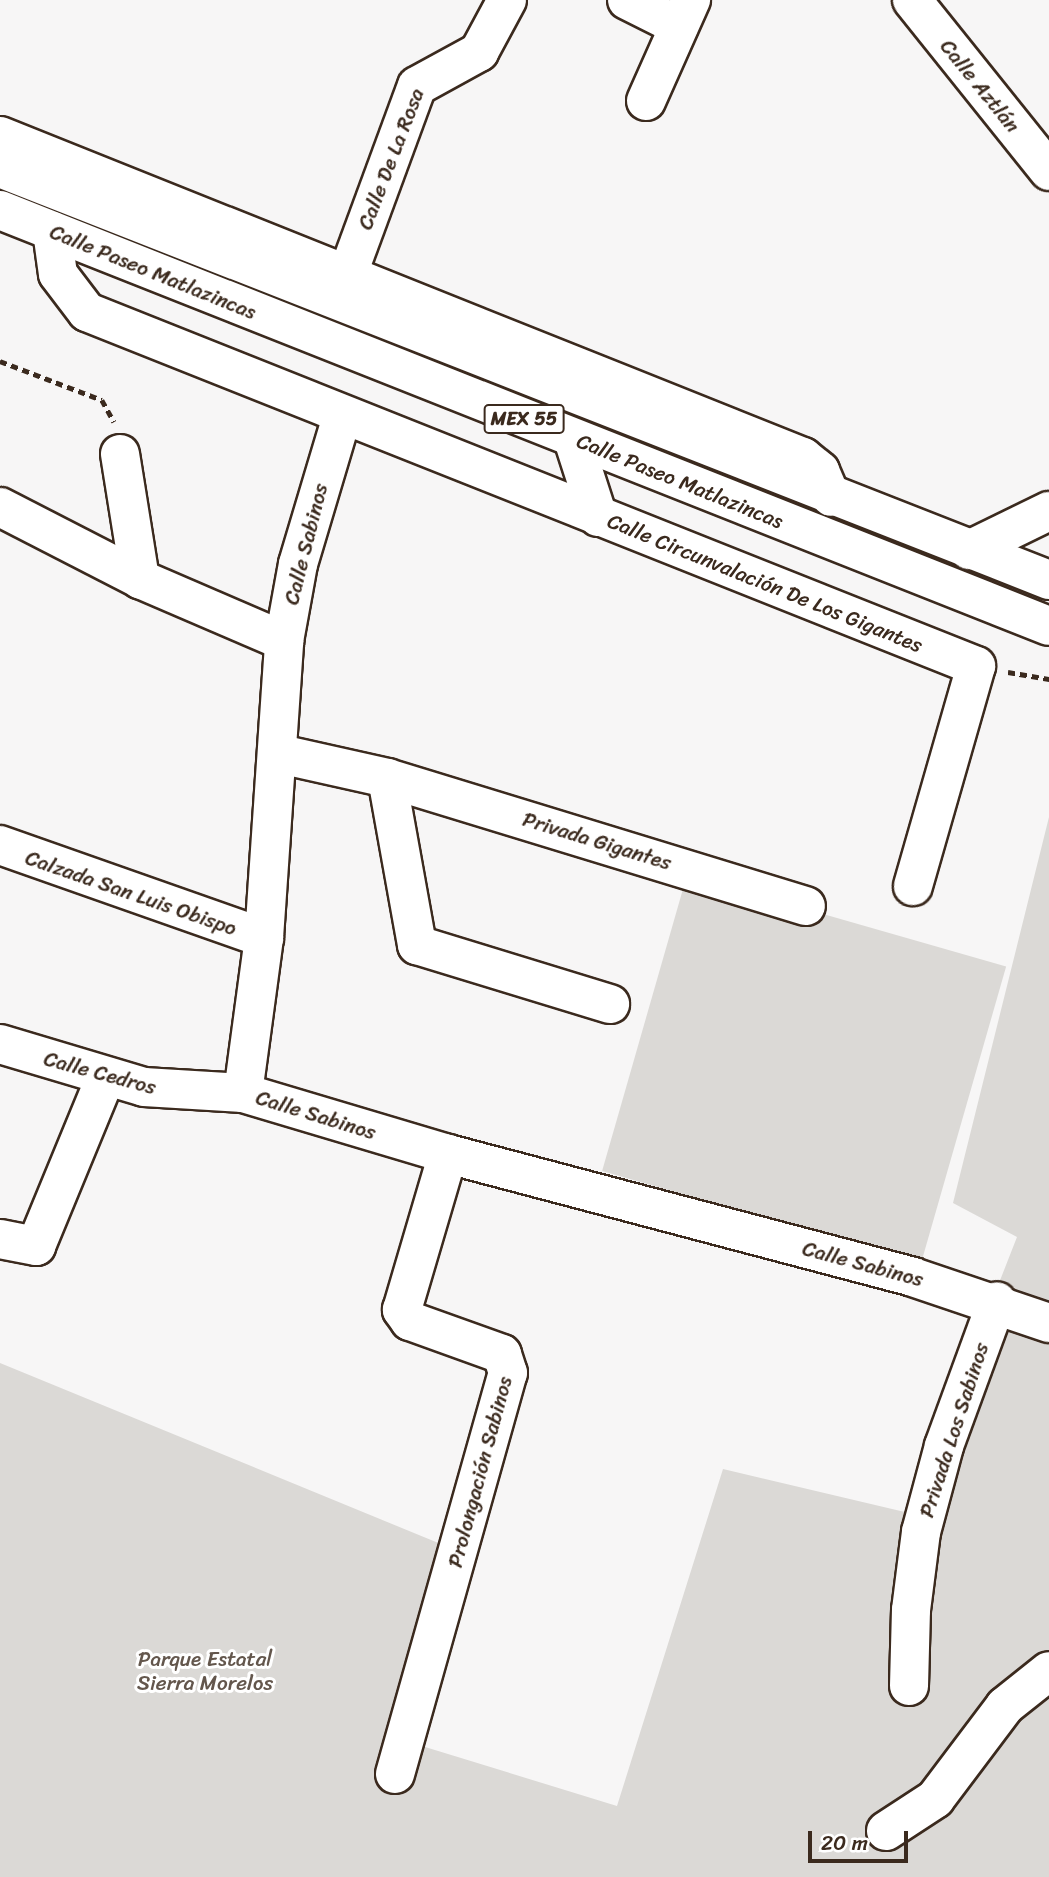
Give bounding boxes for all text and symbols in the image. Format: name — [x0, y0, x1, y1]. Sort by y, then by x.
street label: Calle Aztlán — [935, 34, 1025, 138]
street label: Calle De La Rosa — [352, 84, 430, 234]
street label: Calle Paseo Matlazincas — [46, 219, 260, 325]
road number: MEX 55 — [482, 404, 566, 434]
street label: Calle Paseo Matlazincas — [573, 428, 787, 534]
street label: Calle Sabinos — [279, 481, 333, 607]
street label: Calle Circunvalación De Los Gigantes — [604, 508, 926, 658]
street label: Privada Gigantes — [520, 806, 674, 876]
street label: Calzada San Luis Obispo — [22, 845, 240, 941]
street label: Calle Cedros — [41, 1046, 159, 1100]
street label: Calle Sabinos — [253, 1085, 379, 1145]
street label: Calle Sabinos — [800, 1236, 926, 1292]
street label: Privada Los Sabinos — [914, 1340, 994, 1520]
street label: Prolongación Sabinos — [442, 1374, 518, 1570]
park label: Parque Estatal Sierra Morelos — [137, 1646, 273, 1696]
scale bar — [811, 1818, 911, 1862]
text: 20 m — [821, 1824, 868, 1862]

